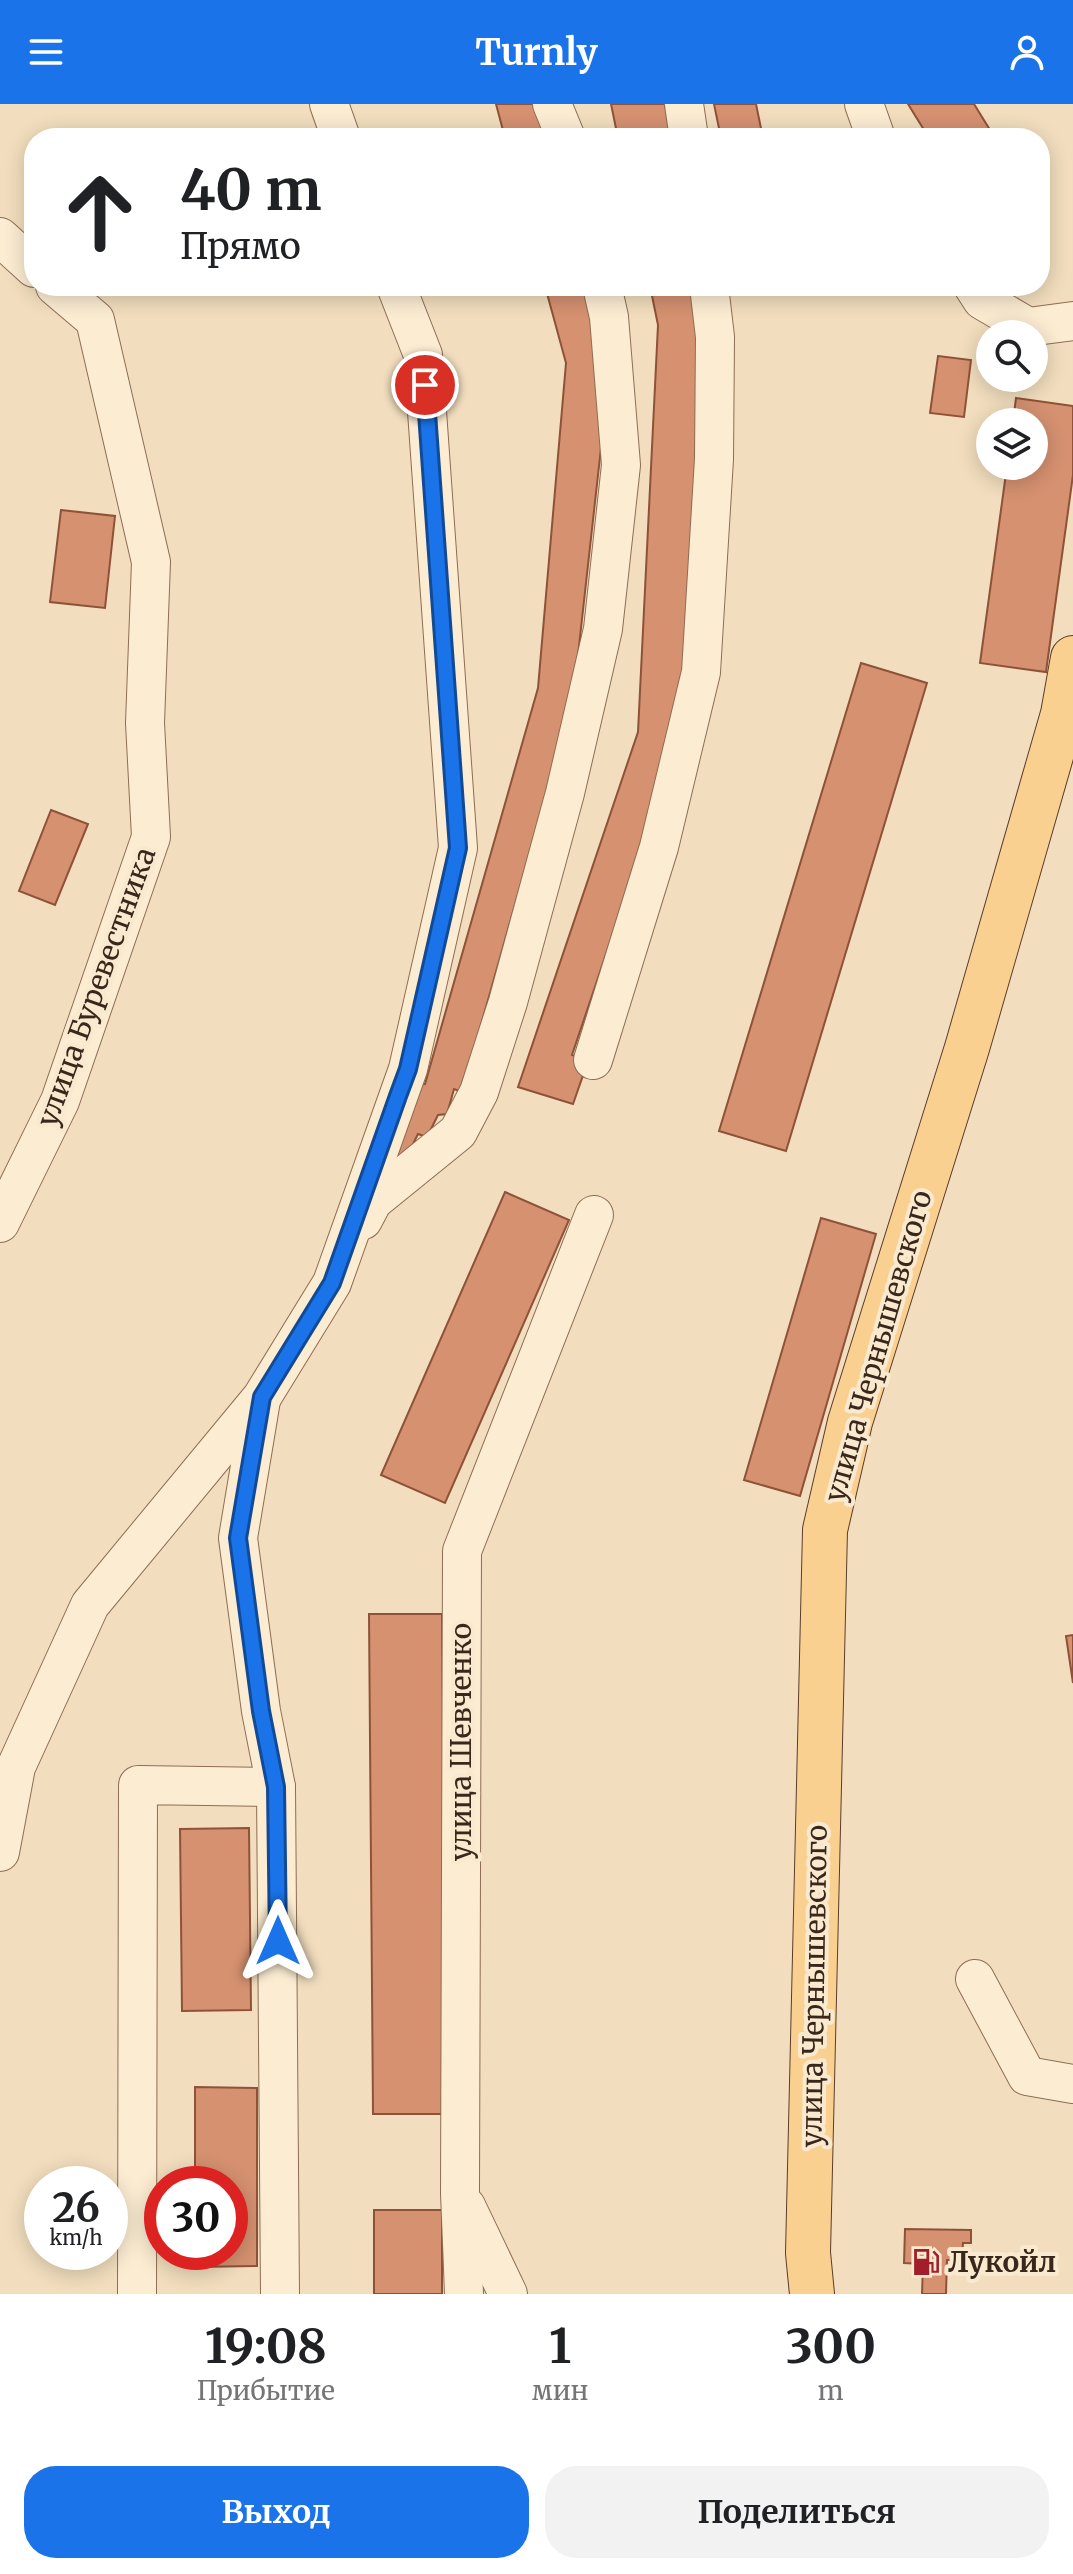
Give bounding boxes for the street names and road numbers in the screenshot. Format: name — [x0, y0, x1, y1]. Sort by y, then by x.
street label: улица Буревестника — [29, 842, 163, 1132]
street label: улица Чернышевского — [816, 1186, 940, 1506]
street label: улица Шевченко — [443, 1623, 479, 1861]
street label: улица Чернышевского — [793, 1824, 835, 2148]

